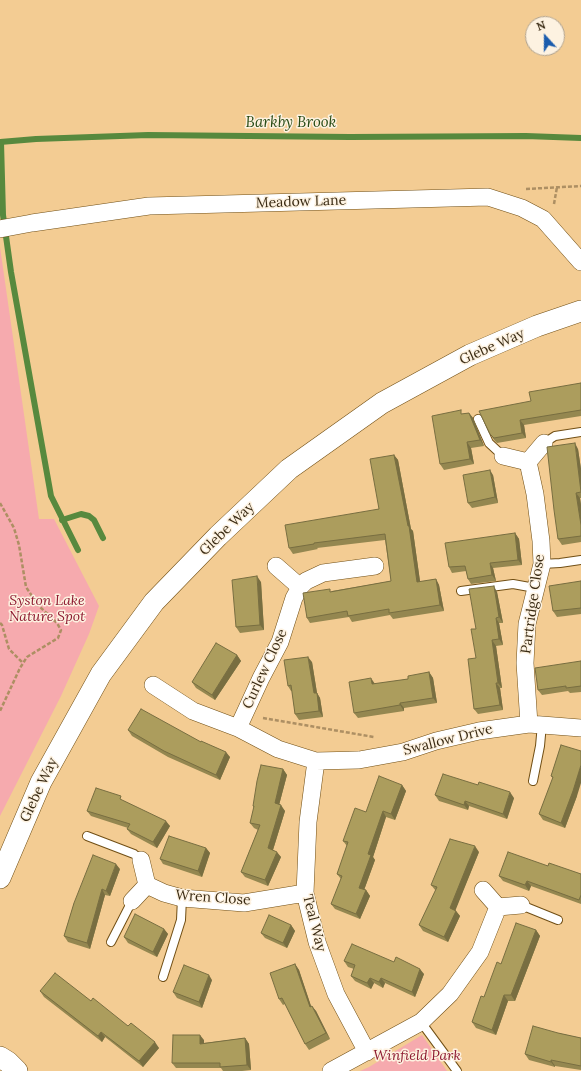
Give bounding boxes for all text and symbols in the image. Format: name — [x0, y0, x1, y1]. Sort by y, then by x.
north arrow — [525, 16, 565, 56]
text: N — [535, 18, 548, 34]
water label: Barkby Brook — [246, 114, 336, 132]
street label: Meadow Lane — [255, 192, 347, 212]
street label: Glebe Way — [457, 325, 527, 369]
street label: Glebe Way — [196, 499, 258, 559]
street label: Partridge Close — [518, 553, 548, 655]
park label: Syston Lake Nature Spot — [9, 593, 85, 626]
street label: Curlew Close — [239, 626, 291, 712]
street label: Swallow Drive — [401, 721, 495, 759]
street label: Glebe Way — [17, 755, 61, 825]
street label: Wren Close — [175, 887, 251, 909]
street label: Teal Way — [299, 893, 329, 953]
park label: Winfield Park — [373, 1048, 461, 1064]

